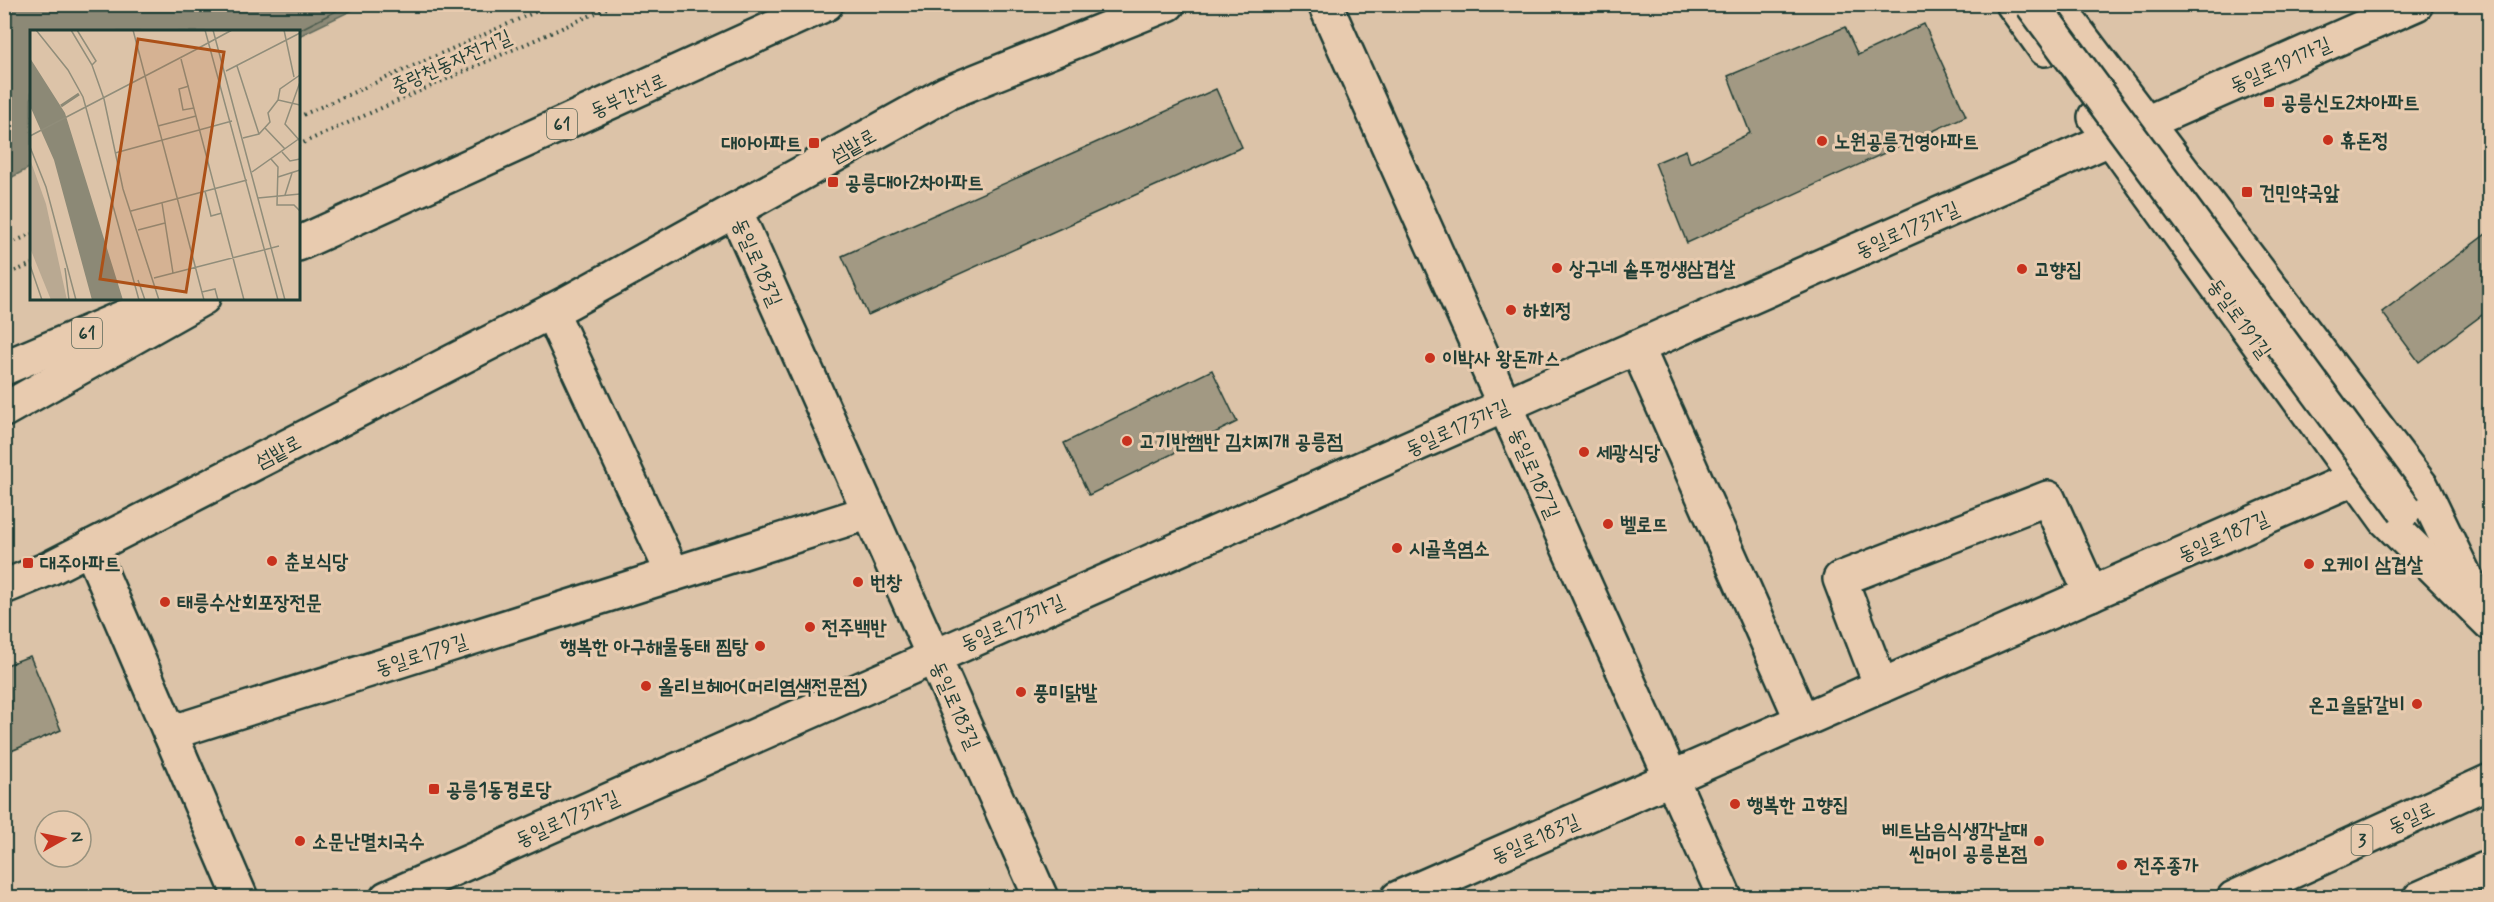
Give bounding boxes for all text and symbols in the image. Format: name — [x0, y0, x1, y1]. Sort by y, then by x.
street label: 중랑천동자전거길 — [387, 24, 516, 101]
inset map — [30, 30, 300, 300]
street label: 동일로191가길 — [2226, 31, 2336, 100]
street label: 동부간선로 — [586, 68, 671, 125]
place label: 공릉신도2차아파트 — [2281, 90, 2420, 117]
marker: 공릉신도2차아파트 — [2262, 95, 2276, 109]
road number: 61 — [547, 109, 577, 139]
street label: 섬밭로 — [826, 123, 881, 170]
place label: 휴돈정 — [2340, 128, 2388, 155]
place label: 노원공릉건영아파트 — [1834, 129, 1979, 156]
place label: 대아아파트 — [722, 131, 802, 158]
marker: 휴돈정 — [2321, 133, 2335, 147]
marker: 노원공릉건영아파트 — [1815, 134, 1829, 148]
marker: 대아아파트 — [807, 136, 821, 150]
place label: 공릉대아2차아파트 — [845, 170, 984, 197]
marker: 공릉대아2차아파트 — [826, 175, 840, 189]
place label: 건민약국앞 — [2259, 180, 2339, 207]
marker: 건민약국앞 — [2240, 185, 2254, 199]
street label: 동일로173가길 — [1852, 196, 1964, 265]
street label: 동일로183길 — [725, 214, 788, 311]
place label: 상구네 솥뚜껑생삼겹살 — [1569, 256, 1735, 283]
place label: 고향집 — [2034, 257, 2082, 284]
marker: 상구네 솥뚜껑생삼겹살 — [1550, 261, 1564, 275]
marker: 고향집 — [2015, 262, 2029, 276]
street label: 동일로191길 — [2201, 274, 2277, 364]
place label: 하회정 — [1523, 298, 1571, 325]
marker: 하회정 — [1504, 303, 1518, 317]
road number: 61 — [72, 318, 102, 348]
place label: 이박사 왕돈까스 — [1442, 346, 1560, 373]
marker: 이박사 왕돈까스 — [1423, 351, 1437, 365]
street label: 동일로173가길 — [1402, 394, 1514, 463]
street label: 동일로187길 — [1502, 424, 1566, 523]
street label: 섬밭로 — [251, 429, 306, 475]
place label: 고기반햄반 김치찌개 공릉점 — [1139, 429, 1343, 456]
marker: 고기반햄반 김치찌개 공릉점 — [1120, 434, 1134, 448]
place label: 세광식당 — [1596, 440, 1660, 467]
marker: 세광식당 — [1577, 445, 1591, 459]
street label: 동일로187길 — [2174, 505, 2273, 569]
place label: 벨로뜨 — [1620, 512, 1668, 539]
marker: 벨로뜨 — [1601, 517, 1615, 531]
place label: 시골흑염소 — [1409, 536, 1489, 563]
marker: 시골흑염소 — [1390, 541, 1404, 555]
place label: 춘보식당 — [284, 549, 348, 576]
place label: 대주아파트 — [40, 551, 120, 578]
place label: 오케이 삼겹살 — [2321, 552, 2423, 579]
marker: 춘보식당 — [265, 554, 279, 568]
marker: 대주아파트 — [21, 556, 35, 570]
marker: 오케이 삼겹살 — [2302, 557, 2316, 571]
place label: 번창 — [870, 570, 903, 597]
marker: 번창 — [851, 575, 865, 589]
street label: 동일로173가길 — [957, 589, 1069, 658]
place label: 태릉수산회포장전문 — [177, 590, 322, 617]
marker: 태릉수산회포장전문 — [158, 595, 172, 609]
place label: 전주백반 — [822, 615, 887, 642]
marker: 전주백반 — [803, 620, 817, 634]
street label: 동일로179길 — [372, 628, 471, 683]
place label: 행복한 아구해물동태 찜탕 — [559, 634, 749, 661]
marker: 행복한 아구해물동태 찜탕 — [753, 639, 767, 653]
street label: 동일로183길 — [923, 657, 986, 754]
place label: 올리브헤어(머리염색전문점) — [658, 674, 868, 701]
marker: 올리브헤어(머리염색전문점) — [639, 679, 653, 693]
place label: 풍미닭발 — [1033, 680, 1097, 707]
marker: 풍미닭발 — [1014, 685, 1028, 699]
place label: 온고을닭갈비 — [2308, 692, 2405, 719]
marker: 온고을닭갈비 — [2410, 697, 2424, 711]
place label: 공릉1동경로당 — [446, 777, 552, 804]
marker: 공릉1동경로당 — [427, 782, 441, 796]
street label: 동일로173가길 — [512, 785, 624, 854]
place label: 행복한 고향집 — [1746, 792, 1849, 819]
street label: 동일로 — [2384, 796, 2439, 841]
marker: 행복한 고향집 — [1728, 797, 1742, 811]
street label: 동일로183길 — [1487, 808, 1584, 871]
north arrow — [33, 809, 93, 869]
place label: 베트남음식생각날때 씬머이 공릉본점 — [1882, 818, 2027, 868]
road number: 3 — [2352, 825, 2372, 855]
place label: 소문난멸치국수 — [312, 829, 425, 856]
text: N — [65, 830, 88, 844]
marker: 소문난멸치국수 — [293, 834, 307, 848]
marker: 베트남음식생각날때 씬머이 공릉본점 — [2032, 834, 2046, 848]
place label: 전주종가 — [2134, 853, 2199, 880]
marker: 전주종가 — [2115, 858, 2129, 872]

